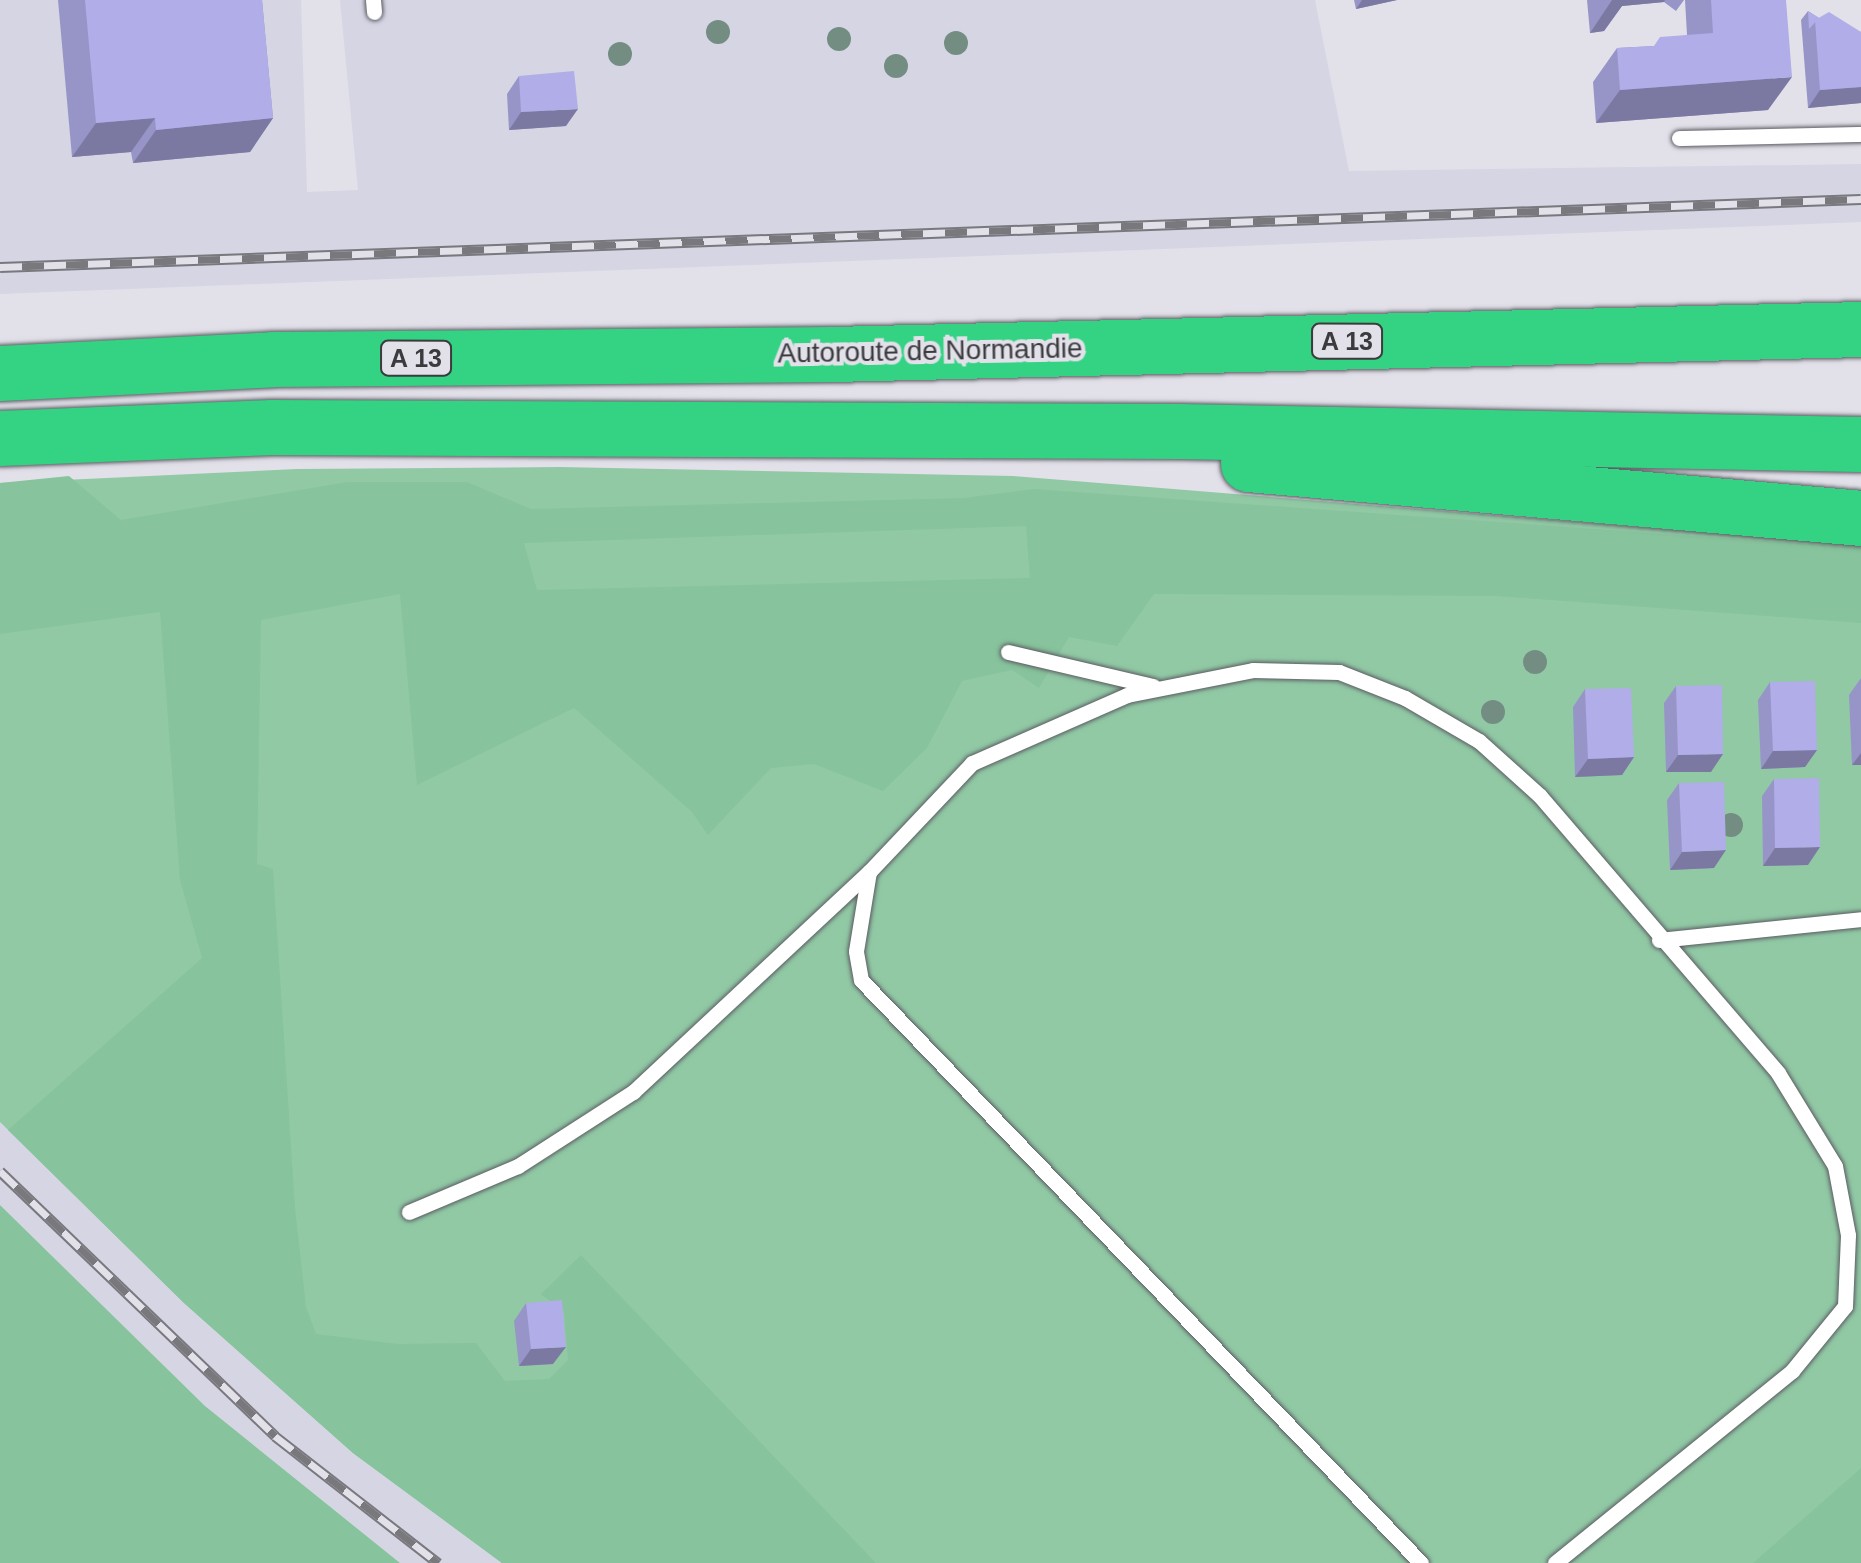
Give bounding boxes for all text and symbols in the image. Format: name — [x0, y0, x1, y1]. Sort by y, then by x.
road number: A 13 — [1310, 321, 1384, 361]
street label: Autoroute de Normandie — [777, 332, 1083, 370]
road number: A 13 — [378, 338, 454, 378]

